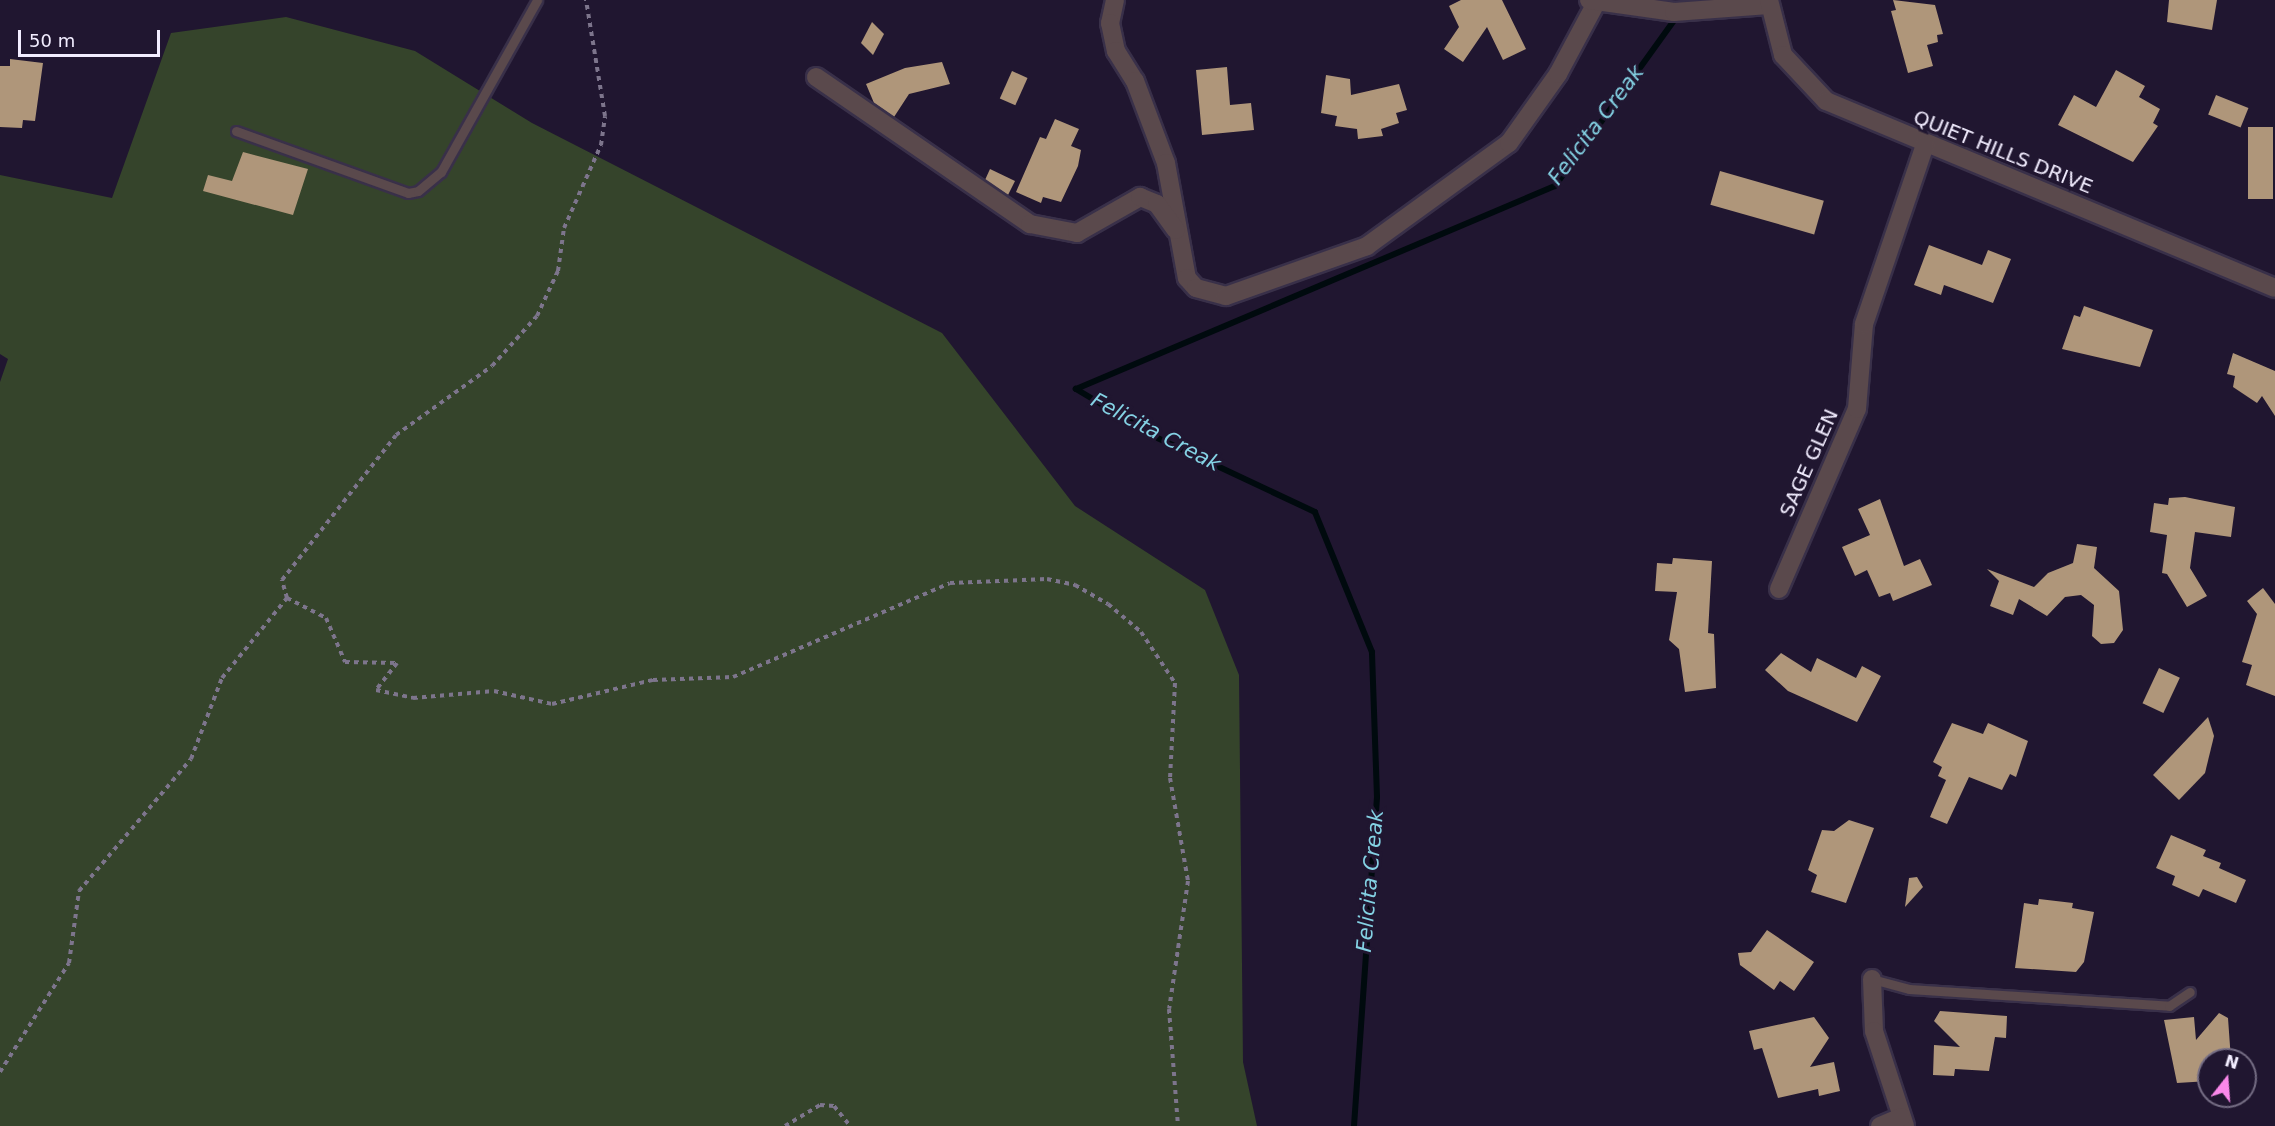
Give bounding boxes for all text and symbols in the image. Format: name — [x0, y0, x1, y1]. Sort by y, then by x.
scale bar — [21, 18, 164, 56]
text: 50 m — [29, 30, 75, 51]
water label: Felicita Creak — [1543, 60, 1649, 190]
street label: QUIET HILLS DRIVE — [1910, 105, 2096, 199]
water label: Felicita Creak — [1087, 387, 1225, 477]
street label: SAGE GLEN — [1775, 406, 1843, 520]
water label: Felicita Creak — [1351, 809, 1389, 953]
north arrow — [2197, 1048, 2257, 1108]
text: N — [2223, 1051, 2241, 1073]

